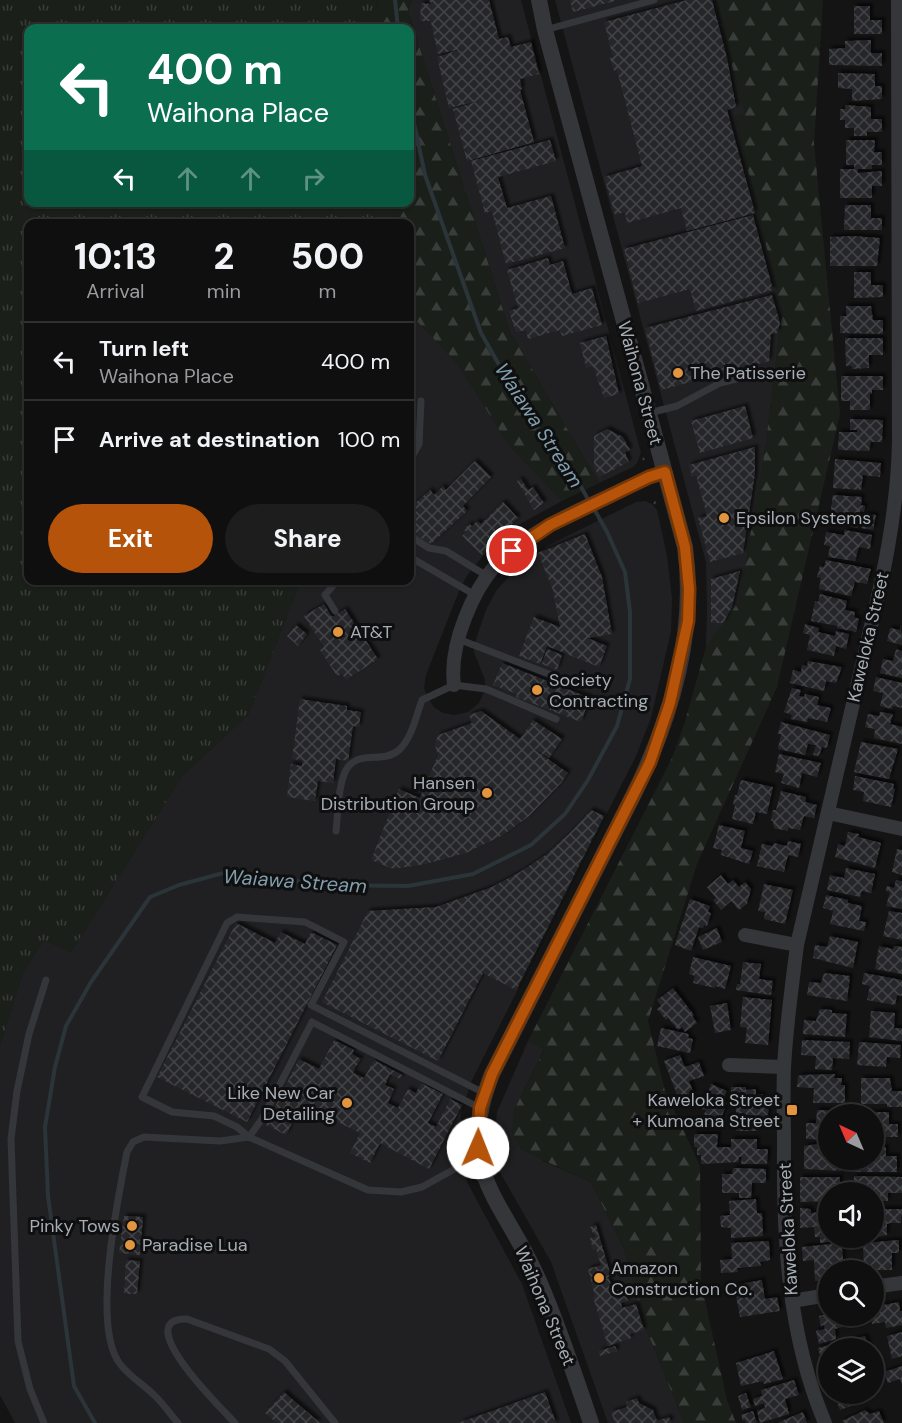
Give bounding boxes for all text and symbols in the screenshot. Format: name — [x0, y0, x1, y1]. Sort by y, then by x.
text: 400 m — [147, 42, 283, 97]
icon: left — [48, 48, 126, 126]
text: Waihona Place — [147, 95, 329, 130]
icon: left — [108, 162, 141, 195]
icon: ahead — [171, 162, 204, 195]
icon: ahead — [234, 162, 267, 195]
icon: right — [297, 162, 330, 195]
text: 10:13 — [74, 233, 157, 280]
text: 2 — [213, 233, 234, 280]
text: 500 — [291, 233, 364, 280]
text: Arrival — [86, 278, 145, 304]
text: min — [207, 278, 241, 304]
text: m — [319, 278, 336, 304]
street label: Waihona Street — [612, 318, 668, 448]
text: Turn left — [99, 334, 189, 363]
icon: left — [48, 345, 81, 378]
text: 400 m — [321, 347, 390, 376]
water label: Waiawa Stream — [489, 358, 589, 492]
place label: The Patisserie — [690, 361, 806, 385]
text: Waihona Place — [99, 363, 234, 389]
marker: The Patisserie — [671, 366, 685, 380]
icon: arrive — [48, 423, 81, 456]
text: Arrive at destination — [99, 425, 320, 454]
text: 100 m — [338, 425, 400, 454]
button: Exit — [48, 504, 213, 573]
button: Share — [225, 504, 390, 573]
place label: Epsilon Systems — [736, 506, 871, 530]
marker: Epsilon Systems — [717, 511, 731, 525]
pin — [486, 525, 537, 576]
icon: arrive — [495, 534, 528, 567]
street label: Kaweloka Street — [841, 570, 895, 704]
place label: AT&T — [350, 620, 392, 644]
marker: AT&T — [331, 625, 345, 639]
place label: Society Contracting — [549, 668, 648, 713]
marker: Society Contracting — [530, 683, 544, 697]
place label: Hansen Distribution Group — [321, 771, 475, 816]
marker: Hansen Distribution Group — [480, 786, 494, 800]
water label: Waiawa Stream — [222, 863, 368, 899]
place label: Like New Car Detailing — [228, 1081, 335, 1126]
place label: Kaweloka Street + Kumoana Street — [632, 1088, 780, 1133]
marker: Like New Car Detailing — [340, 1096, 354, 1110]
marker: Kaweloka Street + Kumoana Street — [785, 1103, 799, 1117]
north arrow — [818, 1104, 884, 1170]
map controls — [818, 1104, 884, 1404]
position arrow — [446, 1116, 510, 1180]
street label: Kaweloka Street — [773, 1162, 803, 1296]
button: sound — [818, 1182, 884, 1248]
place label: Pinky Tows — [29, 1214, 120, 1238]
marker: Pinky Tows — [125, 1219, 139, 1233]
place label: Paradise Lua — [142, 1233, 248, 1257]
marker: Paradise Lua — [123, 1238, 137, 1252]
street label: Waihona Street — [509, 1243, 581, 1369]
place label: Amazon Construction Co. — [611, 1256, 752, 1301]
button: search — [818, 1260, 884, 1326]
marker: Amazon Construction Co. — [592, 1271, 606, 1285]
button: layers — [818, 1338, 884, 1404]

